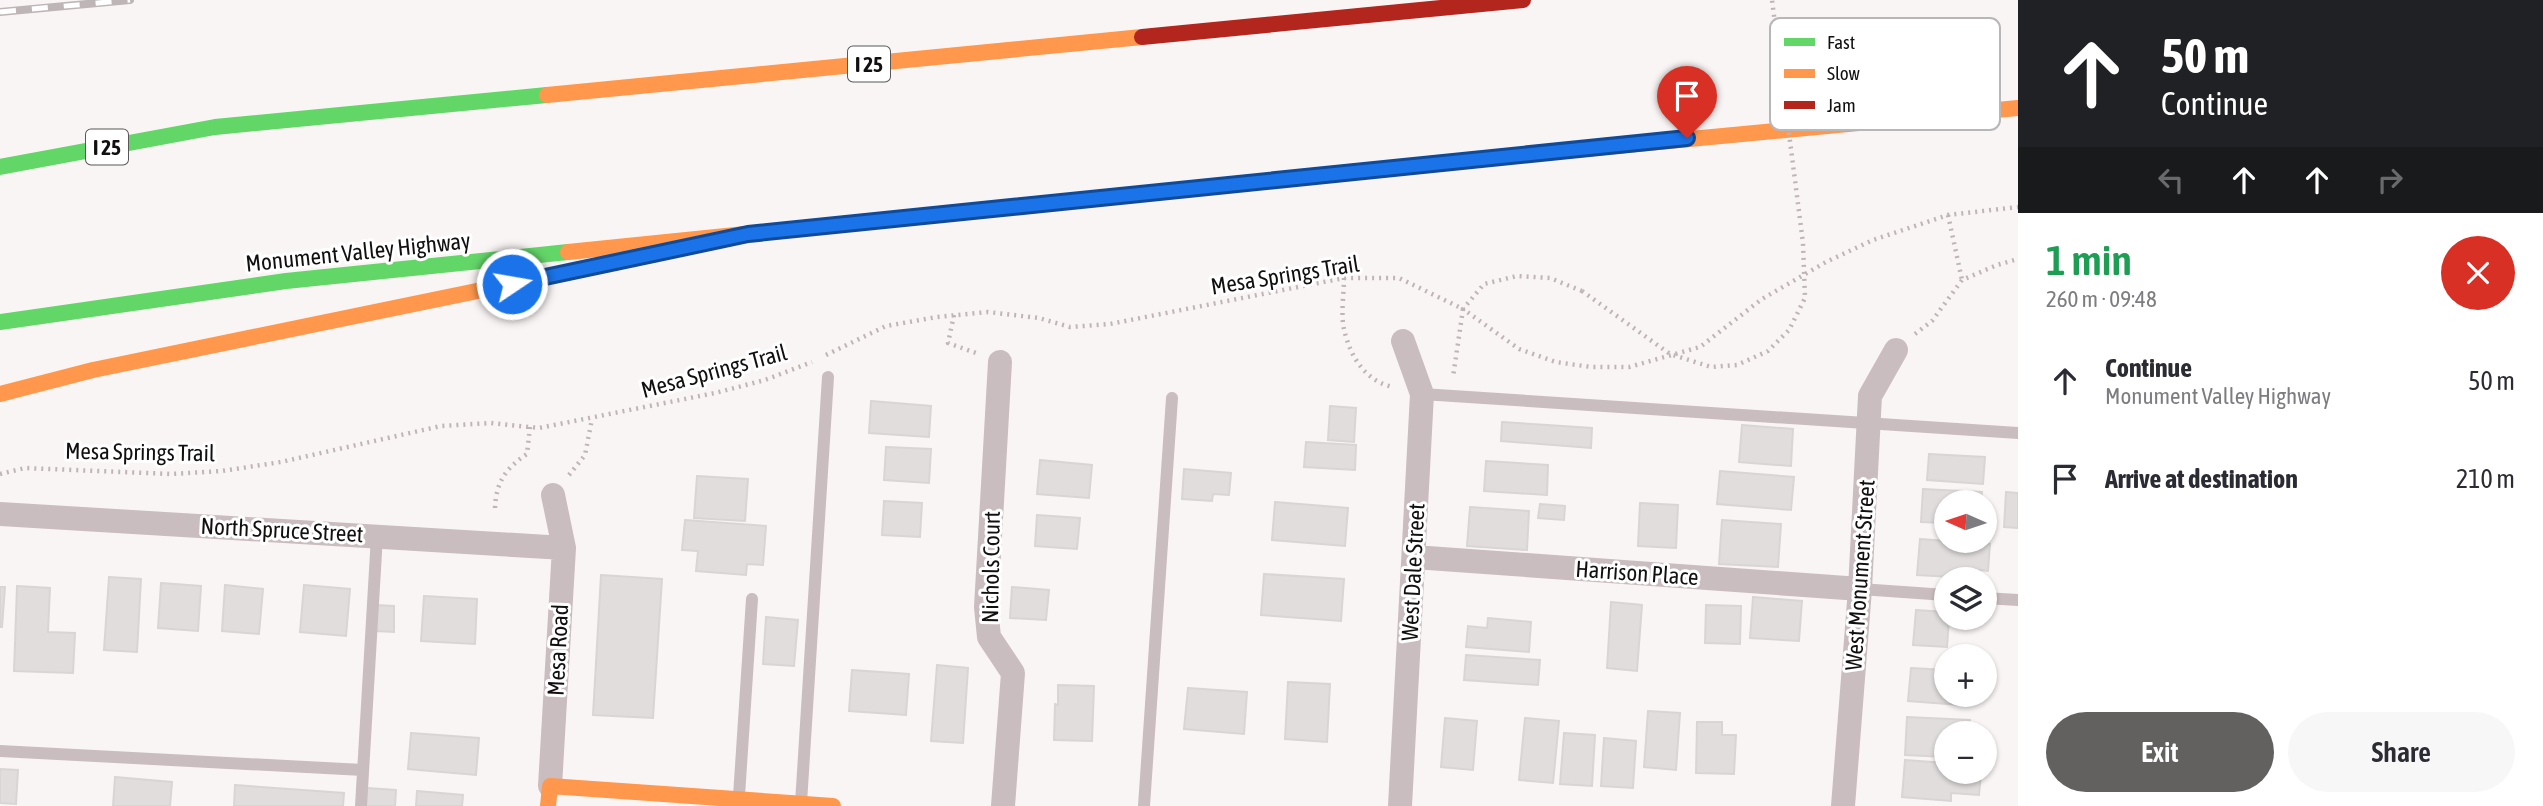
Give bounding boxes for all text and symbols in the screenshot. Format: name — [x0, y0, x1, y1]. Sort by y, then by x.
legend — [1770, 18, 2000, 130]
text: 50 m — [2161, 27, 2249, 83]
icon: ahead — [2046, 28, 2137, 119]
text: Fast — [1827, 31, 1855, 53]
road number: I 25 — [848, 46, 890, 82]
text: Slow — [1827, 62, 1861, 84]
pin — [1657, 66, 1717, 138]
icon: arrive — [1668, 77, 1706, 115]
text: Continue — [2161, 85, 2268, 122]
text: Jam — [1827, 94, 1856, 116]
road number: I 25 — [86, 130, 128, 164]
icon: left — [2152, 161, 2190, 199]
icon: ahead — [2225, 161, 2263, 199]
icon: ahead — [2298, 161, 2336, 199]
icon: right — [2371, 161, 2409, 199]
street label: Monument Valley Highway — [244, 227, 472, 277]
text: 1 min — [2046, 236, 2132, 284]
button: close — [2441, 236, 2515, 310]
position arrow — [475, 247, 549, 321]
street label: Mesa Springs Trail — [1209, 250, 1361, 300]
text: 260 m · 09:48 — [2046, 286, 2157, 312]
street label: Mesa Springs Trail — [638, 339, 790, 403]
text: Continue — [2105, 353, 2192, 383]
icon: ahead — [2046, 362, 2084, 400]
text: 50 m — [2468, 366, 2515, 396]
text: Monument Valley Highway — [2105, 383, 2331, 409]
street label: Mesa Springs Trail — [65, 438, 215, 466]
icon: arrive — [2046, 460, 2084, 498]
text: Arrive at destination — [2105, 464, 2298, 494]
text: 210 m — [2456, 464, 2515, 494]
street label: West Monument Street — [1840, 479, 1880, 671]
north arrow — [1934, 490, 1997, 553]
map controls — [1934, 490, 1997, 784]
street label: West Dale Street — [1396, 503, 1430, 641]
street label: Nichols Court — [977, 511, 1005, 623]
street label: North Spruce Street — [200, 513, 364, 547]
street label: Harrison Place — [1575, 556, 1699, 590]
button: layers — [1934, 567, 1997, 630]
street label: Mesa Road — [543, 604, 573, 696]
button: + — [1934, 644, 1997, 707]
button: Exit — [2046, 712, 2274, 792]
button: Share — [2288, 712, 2515, 792]
button: − — [1934, 721, 1997, 784]

